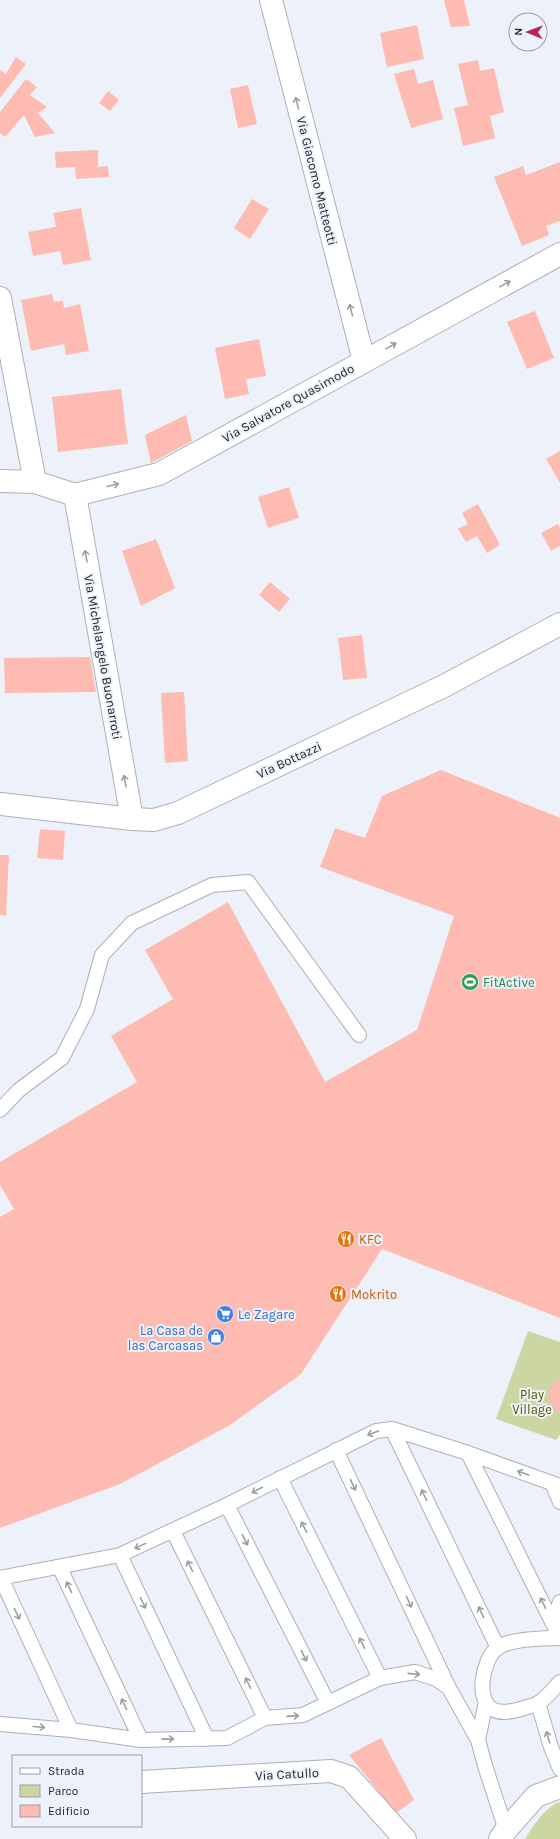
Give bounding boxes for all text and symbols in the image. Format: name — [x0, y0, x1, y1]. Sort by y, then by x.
north arrow — [508, 12, 548, 52]
text: N — [512, 28, 525, 36]
one-way arrow — [293, 96, 301, 109]
street label: Via Giacomo Matteotti — [294, 115, 340, 247]
one-way arrow — [499, 280, 511, 287]
one-way arrow — [346, 304, 354, 317]
one-way arrow — [385, 342, 397, 350]
street label: Via Salvatore Quasimodo — [219, 360, 357, 446]
one-way arrow — [106, 481, 119, 488]
one-way arrow — [81, 550, 89, 563]
street label: Via Michelangelo Buonarroti — [81, 573, 125, 741]
street label: Via Bottazzi — [254, 738, 324, 782]
one-way arrow — [121, 775, 129, 788]
sports icon: FitActive — [460, 972, 480, 992]
place label: FitActive — [483, 975, 535, 990]
restaurant icon: KFC — [336, 1229, 356, 1249]
place label: KFC — [359, 1232, 382, 1247]
restaurant icon: Mokrito — [328, 1284, 348, 1304]
place label: Mokrito — [351, 1287, 397, 1302]
supermarket icon: Le Zagare — [215, 1304, 235, 1324]
place label: Le Zagare — [238, 1307, 295, 1322]
place label: La Casa de las Carcasas — [128, 1323, 203, 1353]
shop icon: La Casa de las Carcasas — [206, 1327, 226, 1347]
park label: Play Village — [512, 1387, 552, 1417]
one-way arrow — [368, 1429, 380, 1437]
one-way arrow — [518, 1468, 530, 1476]
one-way arrow — [350, 1478, 357, 1490]
one-way arrow — [251, 1487, 263, 1494]
one-way arrow — [420, 1490, 427, 1502]
one-way arrow — [300, 1521, 307, 1533]
one-way arrow — [242, 1533, 249, 1545]
one-way arrow — [134, 1543, 146, 1550]
one-way arrow — [186, 1561, 193, 1573]
one-way arrow — [65, 1581, 72, 1593]
one-way arrow — [405, 1596, 413, 1608]
one-way arrow — [140, 1597, 147, 1609]
one-way arrow — [538, 1597, 546, 1609]
one-way arrow — [477, 1607, 484, 1619]
one-way arrow — [14, 1608, 22, 1620]
one-way arrow — [358, 1637, 365, 1649]
one-way arrow — [301, 1649, 308, 1661]
one-way arrow — [407, 1670, 420, 1677]
one-way arrow — [244, 1677, 251, 1689]
one-way arrow — [120, 1699, 127, 1711]
one-way arrow — [286, 1712, 299, 1719]
one-way arrow — [32, 1724, 45, 1731]
one-way arrow — [544, 1731, 551, 1744]
one-way arrow — [161, 1735, 174, 1743]
legend — [12, 1755, 142, 1827]
text: Strada — [48, 1764, 84, 1778]
street label: Via Catullo — [255, 1765, 319, 1783]
text: Parco — [48, 1784, 78, 1798]
text: Edificio — [48, 1804, 89, 1818]

